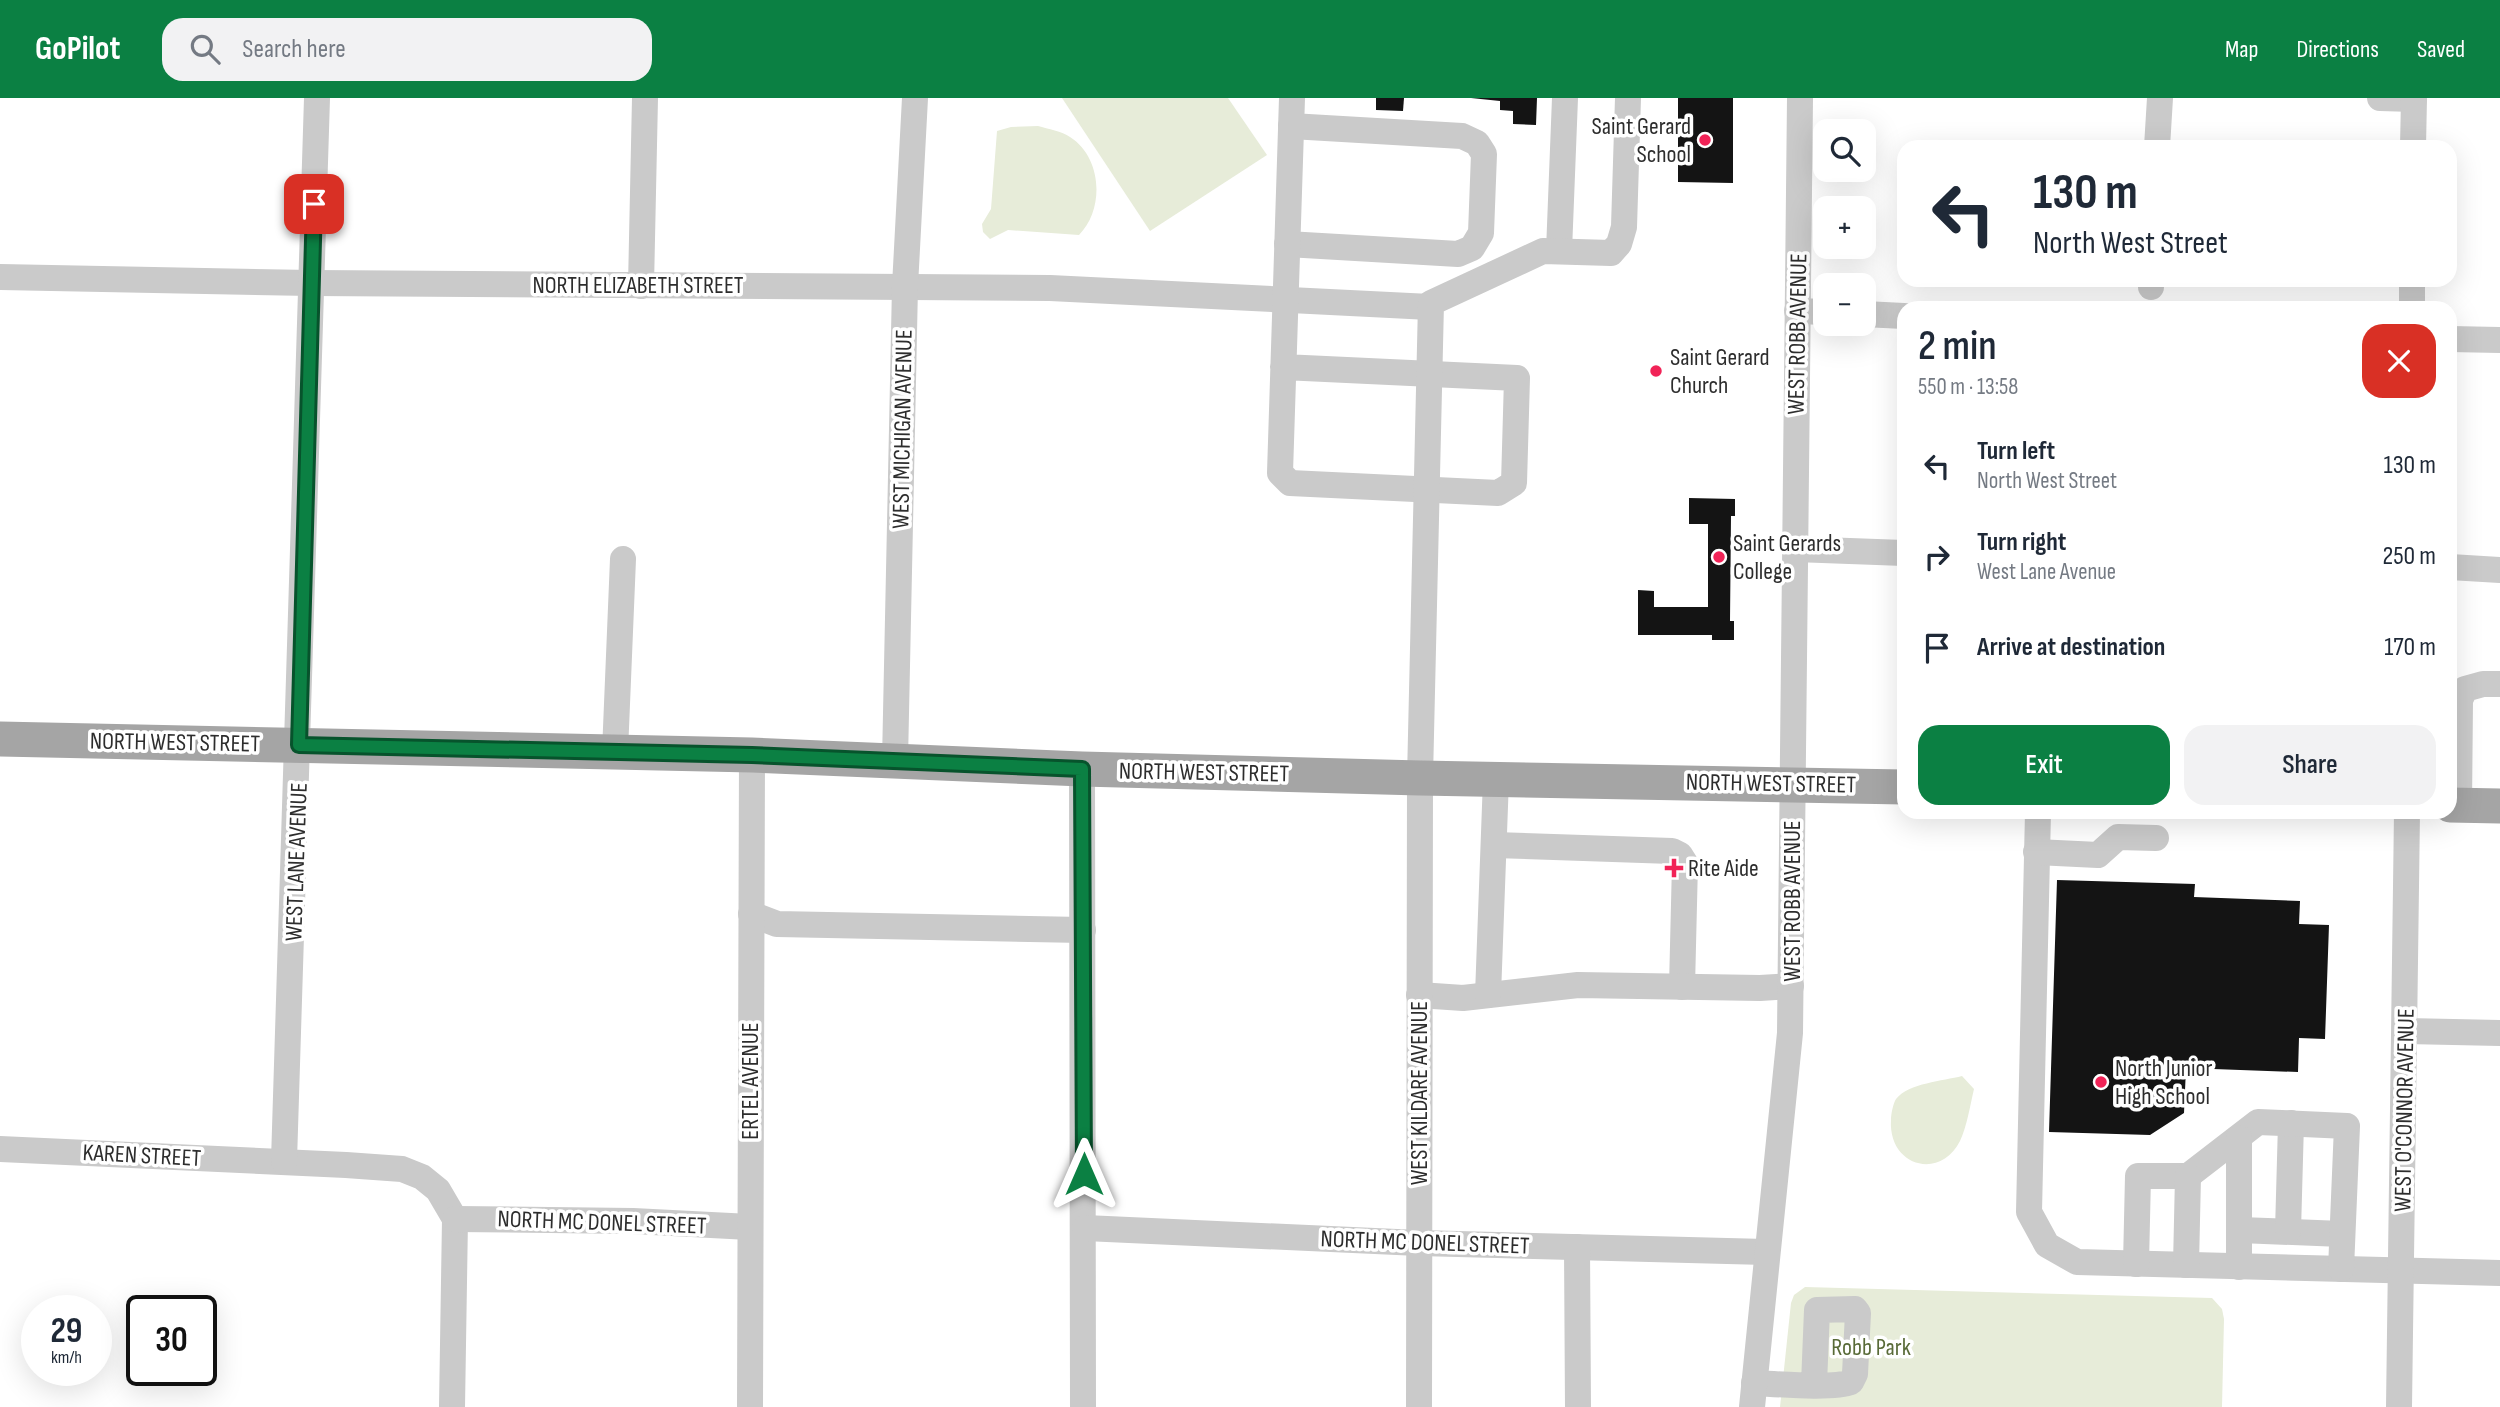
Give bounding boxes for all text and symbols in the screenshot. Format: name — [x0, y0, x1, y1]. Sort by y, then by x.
search box — [162, 18, 652, 81]
text: GoPilot — [35, 29, 120, 69]
icon: search — [186, 30, 224, 68]
text: Search here — [242, 34, 346, 65]
text: Map — [2225, 35, 2258, 64]
text: Directions — [2296, 35, 2379, 64]
text: Saved — [2417, 35, 2465, 64]
place label: Saint Gerard School — [1592, 112, 1691, 169]
map controls — [1813, 119, 1876, 336]
button: search — [1813, 119, 1876, 182]
marker: Saint Gerard School — [1697, 132, 1713, 148]
text: 130 m — [2033, 164, 2138, 223]
icon: left — [1918, 168, 2009, 259]
pin — [284, 174, 344, 234]
icon: arrive — [295, 185, 333, 223]
button: + — [1813, 196, 1876, 259]
text: North West Street — [2033, 224, 2228, 263]
street label: WEST ROBB AVENUE — [1782, 253, 1813, 415]
street label: NORTH ELIZABETH STREET — [532, 271, 744, 300]
button: − — [1813, 273, 1876, 336]
text: 2 min — [1918, 321, 1997, 372]
button: close — [2362, 324, 2436, 398]
street label: WEST MICHIGAN AVENUE — [886, 329, 919, 529]
place label: Saint Gerard Church — [1670, 343, 1769, 400]
marker: Saint Gerard Church — [1648, 363, 1664, 379]
text: 550 m · 13:58 — [1918, 373, 2018, 401]
text: Turn left — [1977, 436, 2055, 467]
icon: left — [1918, 447, 1956, 485]
text: 130 m — [2384, 450, 2436, 481]
text: North West Street — [1977, 467, 2117, 495]
text: Turn right — [1977, 527, 2066, 558]
place label: Saint Gerards College — [1733, 529, 1841, 586]
icon: right — [1918, 538, 1956, 576]
text: 250 m — [2382, 541, 2436, 572]
marker: Saint Gerards College — [1711, 549, 1727, 565]
text: West Lane Avenue — [1977, 558, 2116, 586]
icon: arrive — [1918, 629, 1956, 667]
text: Arrive at destination — [1977, 632, 2165, 663]
text: 170 m — [2384, 632, 2436, 663]
button: Exit — [1918, 725, 2170, 805]
button: Share — [2184, 725, 2436, 805]
street label: NORTH WEST STREET — [90, 727, 261, 758]
street label: NORTH WEST STREET — [1119, 757, 1290, 788]
street label: NORTH WEST STREET — [1686, 768, 1857, 799]
street label: WEST LANE AVENUE — [279, 782, 314, 942]
street label: WEST ROBB AVENUE — [1778, 820, 1807, 982]
place label: Rite Aide — [1688, 854, 1759, 883]
marker: Rite Aide — [1666, 860, 1682, 876]
street label: WEST KILDARE AVENUE — [1405, 1001, 1434, 1185]
street label: WEST O'CONNOR AVENUE — [2388, 1008, 2421, 1212]
street label: ERTEL AVENUE — [736, 1022, 765, 1140]
place label: North Junior High School — [2115, 1054, 2212, 1111]
marker: North Junior High School — [2093, 1074, 2109, 1090]
position arrow — [1047, 1137, 1121, 1211]
street label: KAREN STREET — [82, 1138, 202, 1173]
street label: NORTH MC DONEL STREET — [497, 1204, 707, 1241]
street label: NORTH MC DONEL STREET — [1320, 1224, 1530, 1261]
speed limit sign: 30 — [126, 1295, 217, 1386]
text: 29 — [51, 1310, 82, 1353]
park label: Robb Park — [1831, 1333, 1911, 1362]
text: km/h — [51, 1347, 82, 1368]

